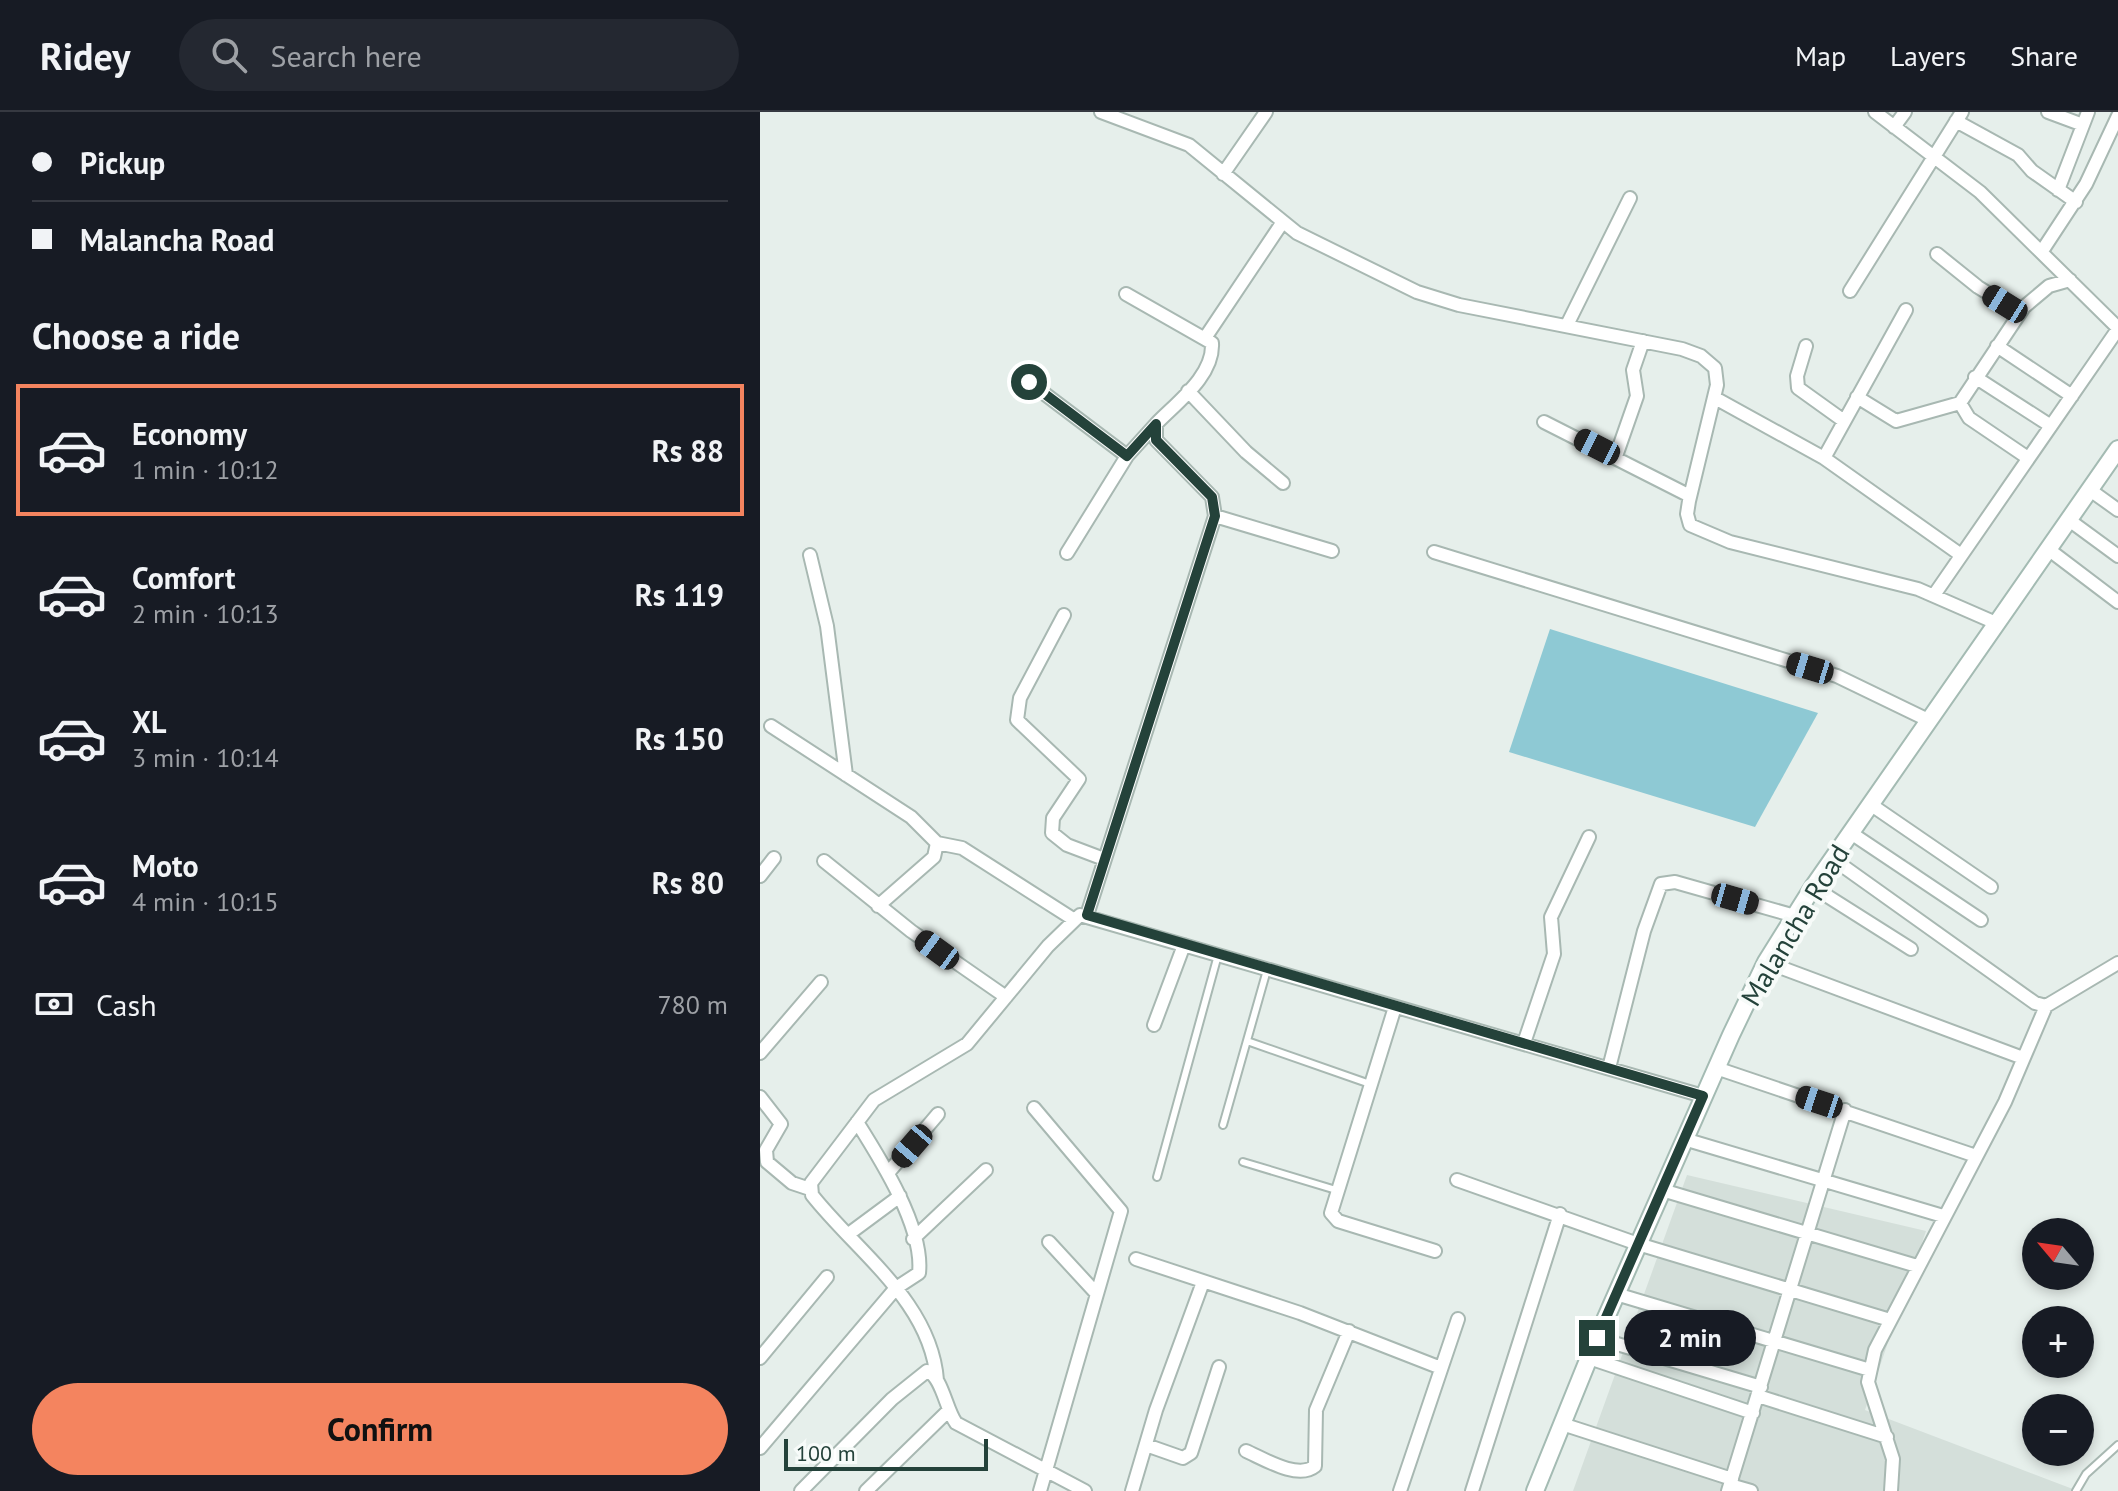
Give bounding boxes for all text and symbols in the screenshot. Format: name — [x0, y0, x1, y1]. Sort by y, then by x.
search box — [179, 19, 739, 91]
text: Ridey — [40, 31, 131, 80]
icon: search — [207, 33, 251, 77]
text: Search here — [271, 36, 422, 75]
text: Map — [1795, 37, 1846, 74]
text: Layers — [1890, 37, 1966, 74]
text: Share — [2010, 37, 2078, 74]
text: Pickup — [80, 143, 165, 182]
text: Malancha Road — [80, 220, 275, 259]
car — [1978, 281, 2032, 327]
text: Choose a ride — [32, 312, 240, 359]
route start — [1011, 364, 1047, 400]
icon: car — [36, 414, 108, 486]
text: Economy — [132, 414, 247, 453]
car — [1570, 425, 1624, 469]
text: Rs 88 — [652, 431, 724, 470]
text: 1 min · 10:12 — [132, 453, 279, 486]
icon: car — [36, 558, 108, 630]
text: Comfort — [132, 558, 235, 597]
text: Rs 119 — [635, 575, 724, 614]
text: 2 min · 10:13 — [132, 597, 279, 630]
car — [1784, 650, 1836, 686]
icon: car — [36, 702, 108, 774]
text: XL — [132, 702, 166, 741]
text: Rs 150 — [635, 719, 724, 758]
text: 3 min · 10:14 — [132, 741, 279, 774]
street label: Malancha Road — [1732, 837, 1857, 1012]
icon: car — [36, 846, 108, 918]
text: Moto — [132, 846, 199, 885]
text: Rs 80 — [652, 863, 724, 902]
car — [1709, 881, 1761, 917]
text: 4 min · 10:15 — [132, 885, 279, 918]
car — [911, 926, 963, 974]
icon: cash — [32, 982, 76, 1026]
text: Cash — [96, 985, 157, 1024]
text: 780 m — [657, 988, 728, 1021]
car — [1792, 1083, 1846, 1121]
car — [887, 1120, 937, 1172]
north arrow — [2022, 1218, 2094, 1290]
map controls — [2022, 1218, 2094, 1466]
button: + — [2022, 1306, 2094, 1378]
callout: 2 min — [1625, 1310, 1757, 1366]
route end — [1579, 1320, 1615, 1356]
text: 2 min — [1658, 1321, 1722, 1354]
button: Confirm — [32, 1383, 728, 1475]
button: − — [2022, 1394, 2094, 1466]
scale bar — [784, 1435, 988, 1471]
text: 100 m — [796, 1439, 856, 1467]

